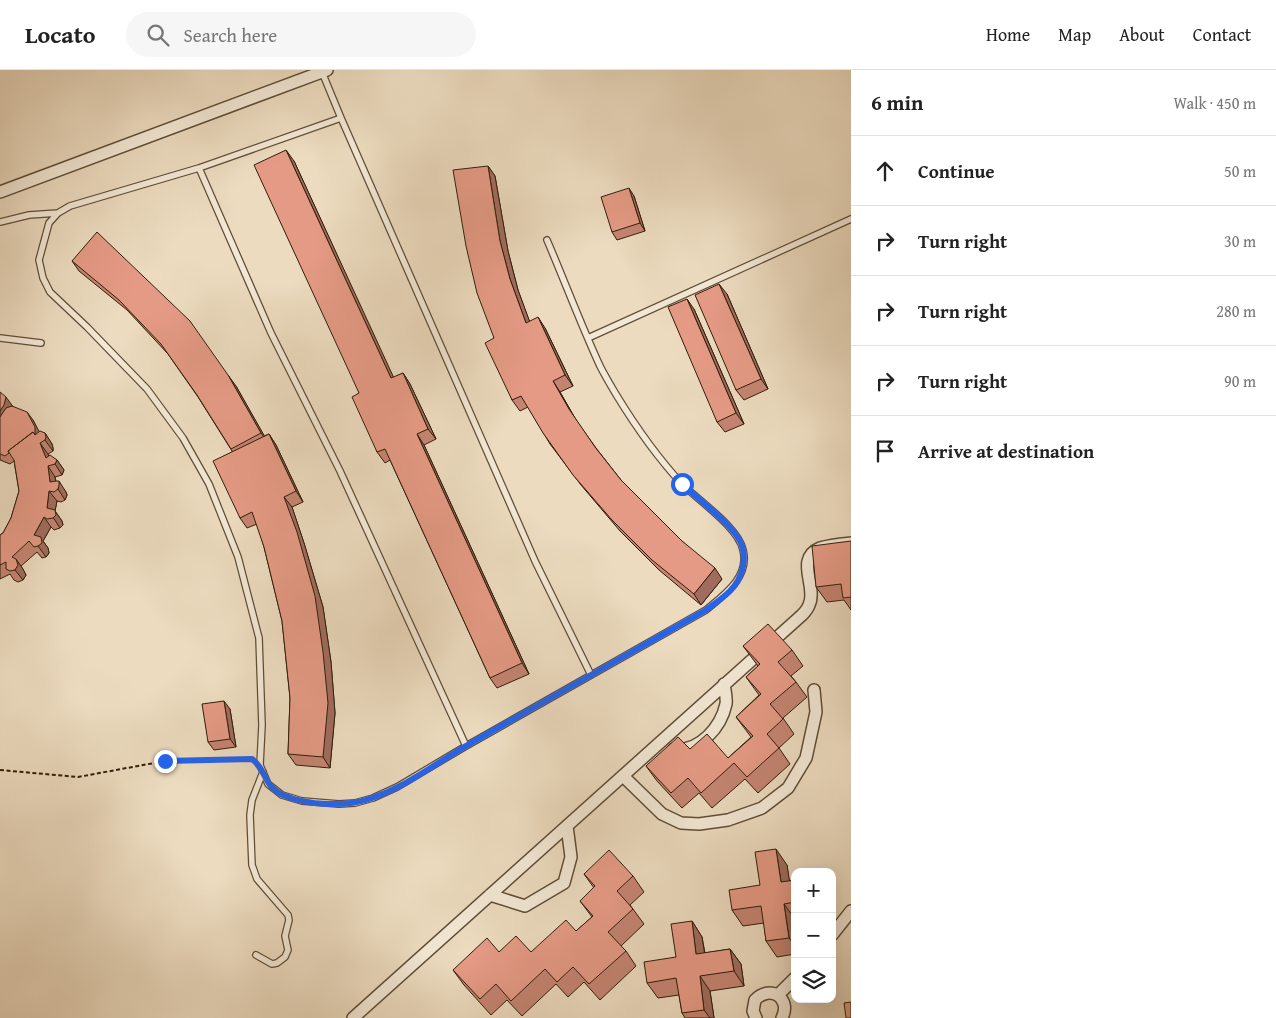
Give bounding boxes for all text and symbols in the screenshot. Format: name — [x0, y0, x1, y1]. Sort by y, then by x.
search box — [126, 12, 476, 57]
text: Locato — [25, 17, 96, 52]
icon: search — [144, 21, 172, 49]
text: Search here — [184, 21, 277, 49]
text: Home — [986, 21, 1030, 48]
text: Map — [1058, 21, 1091, 48]
text: About — [1119, 21, 1165, 48]
text: Contact — [1193, 21, 1251, 48]
text: 6 min — [871, 87, 923, 118]
text: Walk · 450 m — [1173, 91, 1256, 115]
icon: ahead — [871, 157, 899, 185]
text: Continue — [918, 157, 995, 185]
text: 50 m — [1224, 159, 1256, 183]
icon: right — [871, 227, 899, 255]
text: Turn right — [918, 227, 1007, 255]
text: 30 m — [1224, 229, 1256, 253]
icon: right — [871, 297, 899, 325]
text: Turn right — [918, 297, 1007, 325]
text: 280 m — [1216, 299, 1256, 323]
icon: right — [871, 367, 899, 395]
text: Turn right — [918, 367, 1007, 395]
text: 90 m — [1224, 369, 1256, 393]
icon: arrive — [871, 437, 899, 465]
text: Arrive at destination — [918, 437, 1094, 465]
route start — [671, 473, 694, 496]
route end — [154, 750, 177, 773]
map controls — [791, 868, 836, 1003]
button: + — [791, 868, 836, 913]
button: − — [791, 913, 836, 958]
button: layers — [791, 958, 836, 1003]

